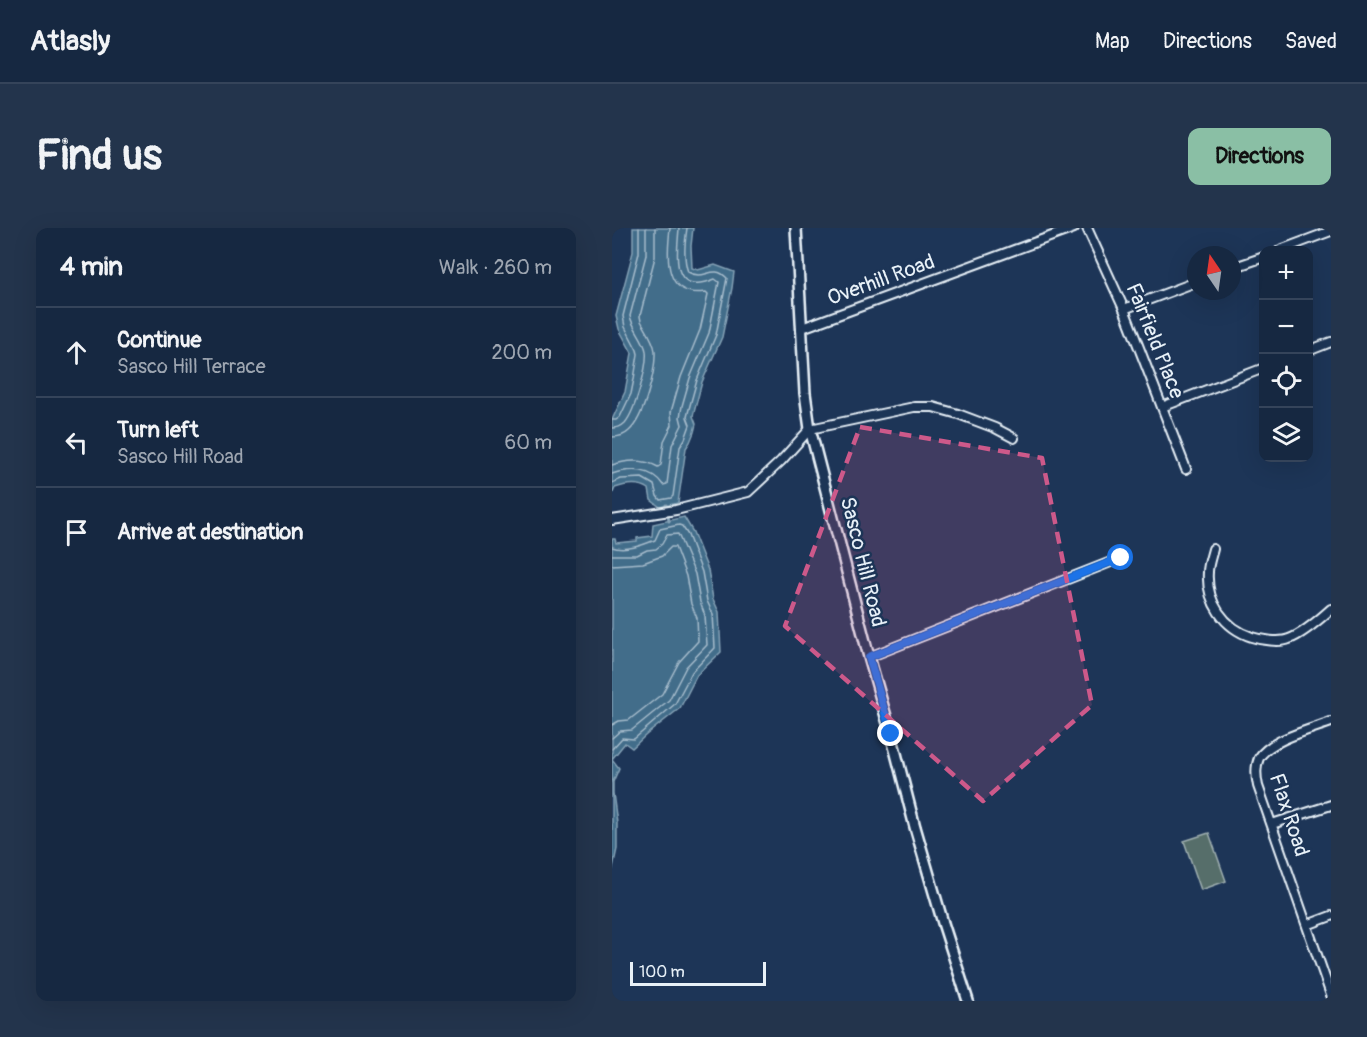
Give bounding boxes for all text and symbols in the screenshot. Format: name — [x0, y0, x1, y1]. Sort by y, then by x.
text: Atlasly — [30, 24, 110, 59]
text: Map — [1095, 28, 1130, 55]
text: Directions — [1163, 28, 1252, 55]
text: Saved — [1285, 28, 1337, 55]
button: Directions — [1188, 128, 1331, 185]
text: Find us — [36, 130, 162, 182]
north arrow — [1187, 246, 1241, 300]
map controls — [1259, 246, 1313, 462]
button: + — [1259, 246, 1313, 300]
street label: Overhill Road — [824, 248, 938, 312]
text: 4 min — [60, 251, 123, 283]
text: Walk · 260 m — [439, 255, 552, 280]
street label: Fairfield Place — [1120, 279, 1191, 403]
button: − — [1259, 300, 1313, 354]
text: Continue — [117, 326, 201, 354]
icon: ahead — [60, 336, 93, 369]
text: 200 m — [491, 340, 552, 365]
text: Sasco Hill Terrace — [117, 354, 266, 379]
button: locate — [1259, 354, 1313, 408]
button: layers — [1259, 408, 1313, 462]
text: Turn left — [117, 416, 199, 444]
icon: left — [60, 426, 93, 459]
text: 60 m — [505, 430, 552, 455]
text: Sasco Hill Road — [117, 444, 244, 469]
street label: Sasco Hill Road — [834, 494, 892, 630]
icon: arrive — [60, 516, 93, 549]
text: Arrive at destination — [117, 518, 303, 546]
route start — [1107, 544, 1133, 570]
route end — [877, 720, 903, 746]
street label: Flax Road — [1263, 770, 1315, 860]
scale bar — [630, 959, 766, 986]
text: 100 m — [639, 962, 685, 982]

